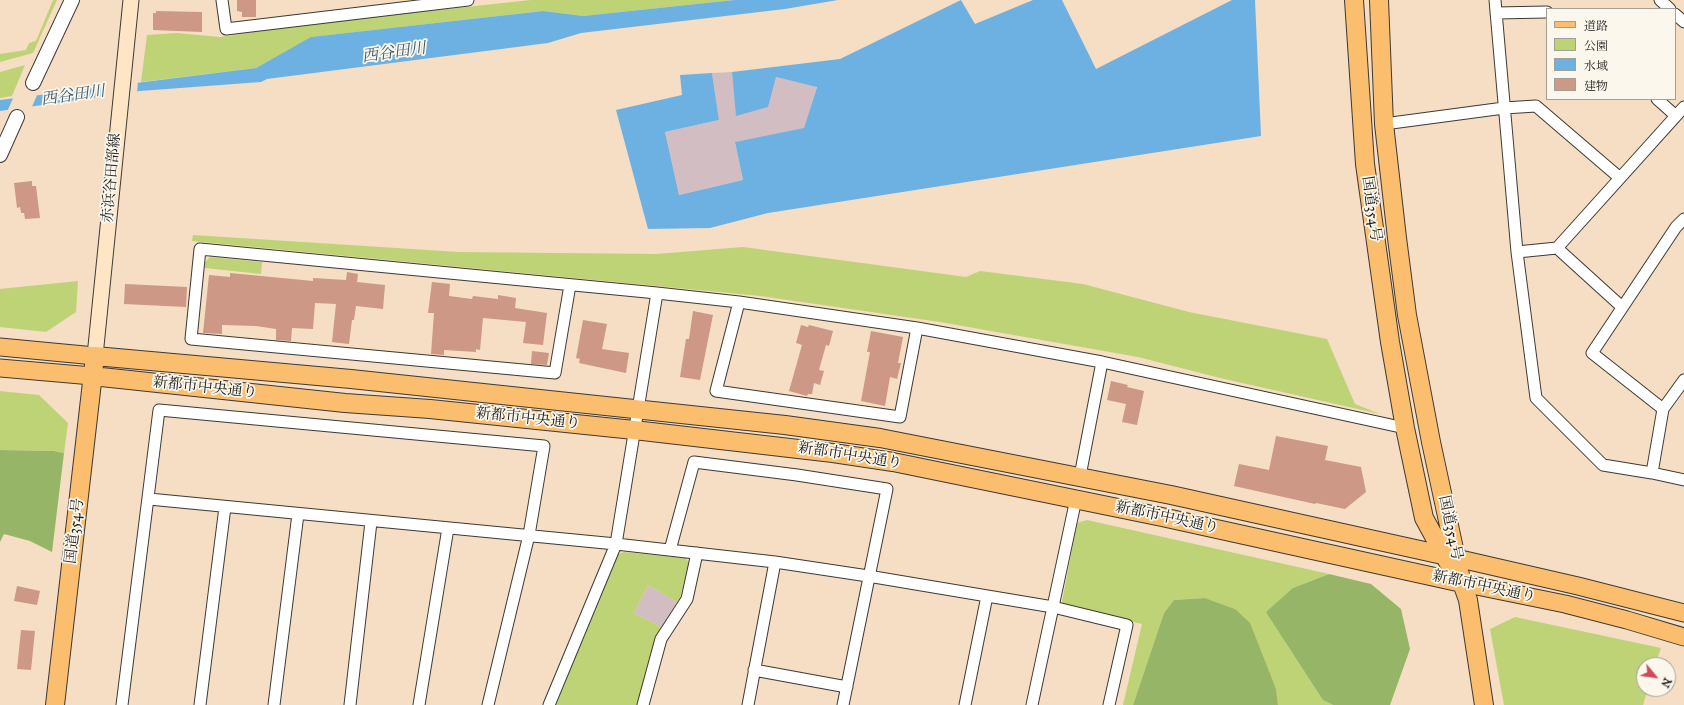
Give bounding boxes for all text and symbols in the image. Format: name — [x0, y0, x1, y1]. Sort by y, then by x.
legend — [1546, 8, 1676, 100]
text: 道路 — [1584, 19, 1608, 33]
water label: 西谷田川 — [361, 39, 427, 67]
text: 公園 — [1584, 39, 1608, 53]
text: 水域 — [1584, 59, 1608, 73]
text: 建物 — [1584, 79, 1608, 93]
water label: 西谷田川 — [40, 82, 106, 110]
street label: 赤浜谷田部線 — [99, 132, 125, 224]
street label: 国道354号 — [1357, 175, 1385, 243]
street label: 新都市中央通り — [152, 374, 258, 402]
street label: 新都市中央通り — [475, 405, 581, 433]
street label: 新都市中央通り — [797, 439, 903, 473]
street label: 国道354号 — [1434, 494, 1466, 562]
street label: 国道354号 — [62, 497, 88, 565]
street label: 新都市中央通り — [1114, 498, 1220, 538]
street label: 新都市中央通り — [1431, 567, 1537, 607]
north arrow — [1636, 657, 1676, 697]
text: N — [1658, 675, 1674, 690]

